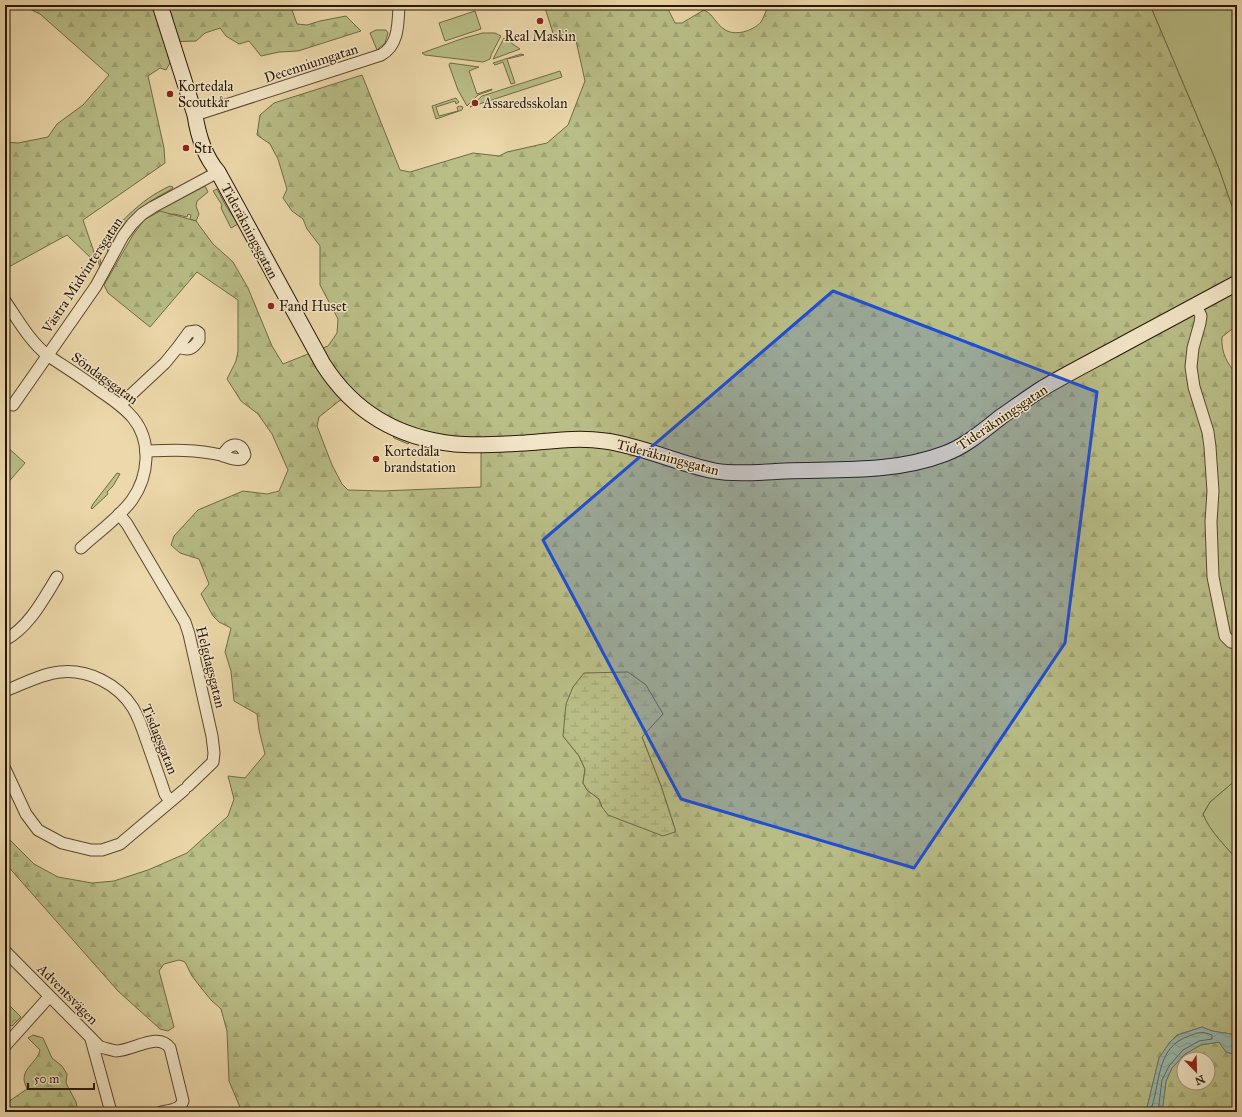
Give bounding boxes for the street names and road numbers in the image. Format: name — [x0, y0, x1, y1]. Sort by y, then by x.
street label: Decenniumgatan — [262, 40, 361, 87]
street label: Tideräkningsgatan — [217, 181, 282, 282]
street label: Västra Midvintersgatan — [38, 214, 127, 337]
street label: Söndagsgatan — [68, 349, 142, 409]
street label: Tideräkningsgatan — [954, 381, 1051, 454]
street label: Tideräkningsgatan — [615, 436, 721, 479]
street label: Helgdagsgatan — [192, 625, 229, 710]
street label: Tisdagsgatan — [138, 702, 181, 777]
street label: Adventsvägen — [33, 960, 102, 1029]

